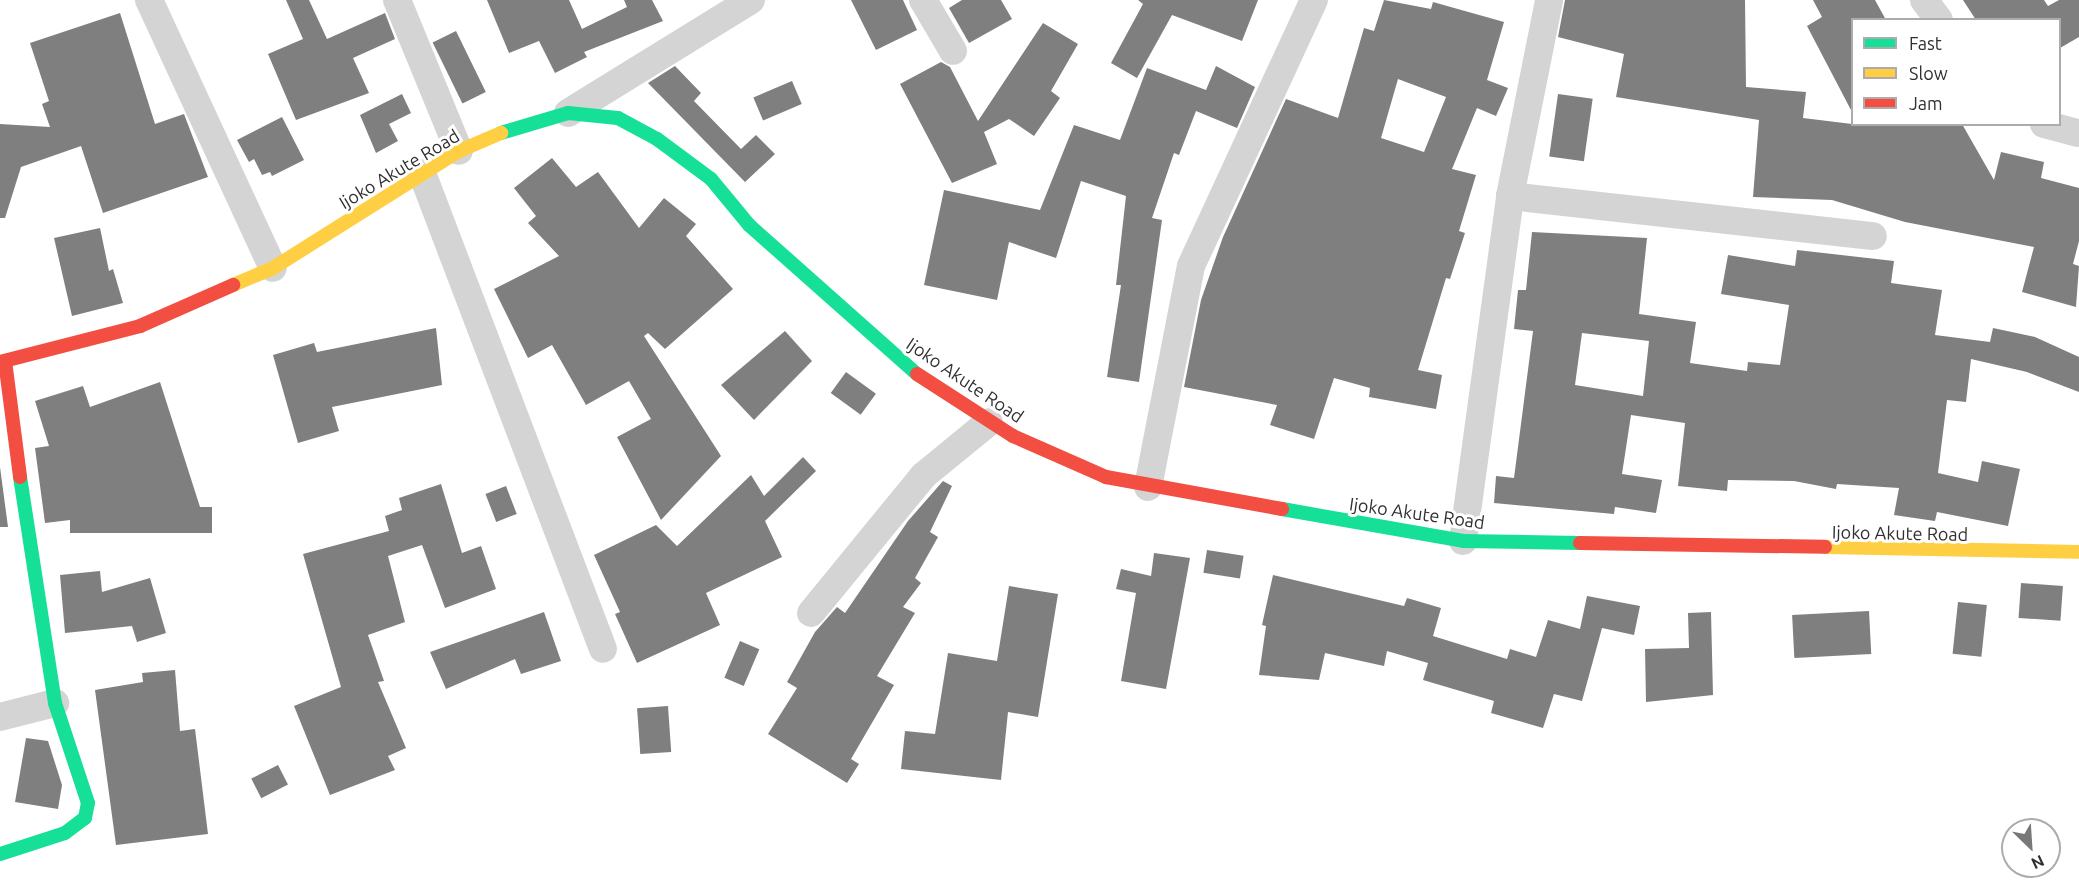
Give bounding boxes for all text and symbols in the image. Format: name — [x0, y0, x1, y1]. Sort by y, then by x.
legend — [1851, 18, 2061, 126]
text: Fast — [1909, 33, 1942, 53]
text: Slow — [1909, 63, 1948, 83]
text: Jam — [1909, 93, 1943, 113]
street label: Ijoko Akute Road — [335, 125, 463, 213]
street label: Ijoko Akute Road — [902, 333, 1028, 427]
street label: Ijoko Akute Road — [1348, 493, 1486, 533]
street label: Ijoko Akute Road — [1832, 521, 1968, 545]
north arrow — [2001, 818, 2061, 878]
text: N — [2029, 852, 2047, 873]

